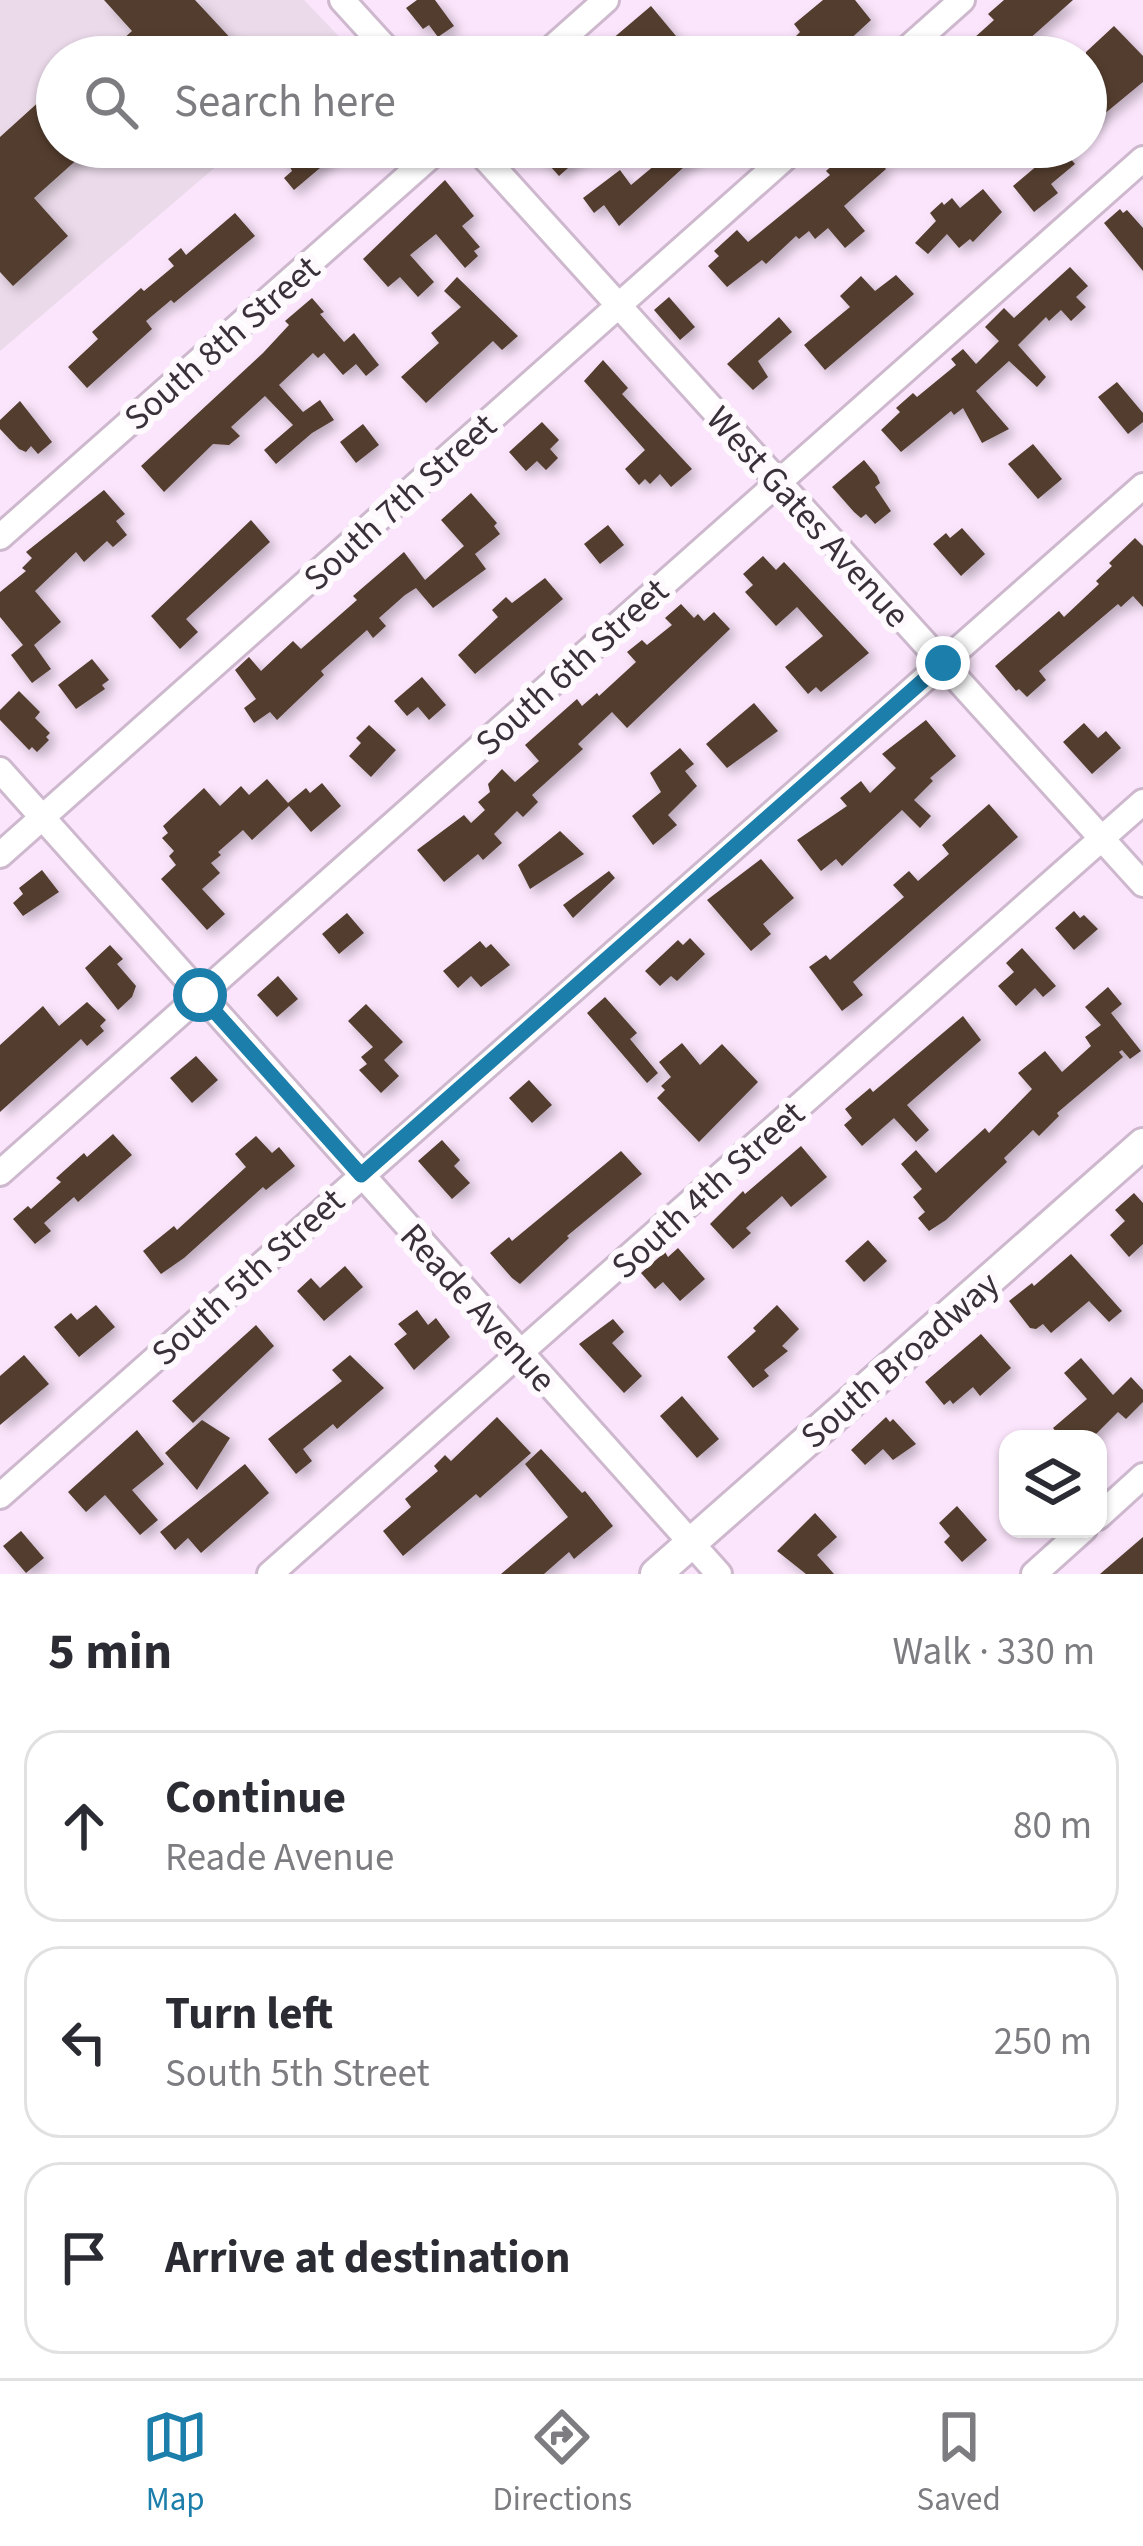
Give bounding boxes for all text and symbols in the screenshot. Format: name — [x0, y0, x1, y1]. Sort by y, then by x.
search box — [36, 36, 1107, 168]
icon: search — [78, 69, 144, 135]
text: Search here — [174, 70, 396, 134]
street label: South 8th Street — [113, 244, 331, 443]
street label: West Gates Avenue — [694, 395, 921, 639]
street label: South 7th Street — [292, 401, 508, 603]
street label: South 6th Street — [464, 566, 680, 768]
route end — [916, 636, 970, 690]
route start — [173, 968, 227, 1022]
street label: South 4th Street — [600, 1089, 816, 1291]
street label: South 5th Street — [140, 1176, 356, 1378]
street label: Reade Avenue — [388, 1212, 568, 1404]
street label: South Broadway — [790, 1259, 1011, 1461]
map controls — [999, 1430, 1107, 1538]
button: layers — [999, 1430, 1107, 1538]
text: 5 min — [48, 1616, 172, 1688]
text: Walk · 330 m — [892, 1624, 1095, 1680]
text: Continue — [165, 1766, 346, 1830]
icon: ahead — [51, 1793, 117, 1859]
text: 80 m — [1013, 1798, 1092, 1854]
text: Reade Avenue — [165, 1830, 394, 1886]
text: Turn left — [165, 1982, 333, 2046]
icon: left — [51, 2009, 117, 2075]
text: 250 m — [994, 2014, 1092, 2070]
text: South 5th Street — [165, 2046, 430, 2102]
icon: arrive — [51, 2225, 117, 2291]
text: Arrive at destination — [165, 2226, 570, 2290]
tab: Map — [142, 2404, 208, 2523]
tab: Directions — [493, 2404, 632, 2523]
tab: Saved — [917, 2404, 1001, 2523]

